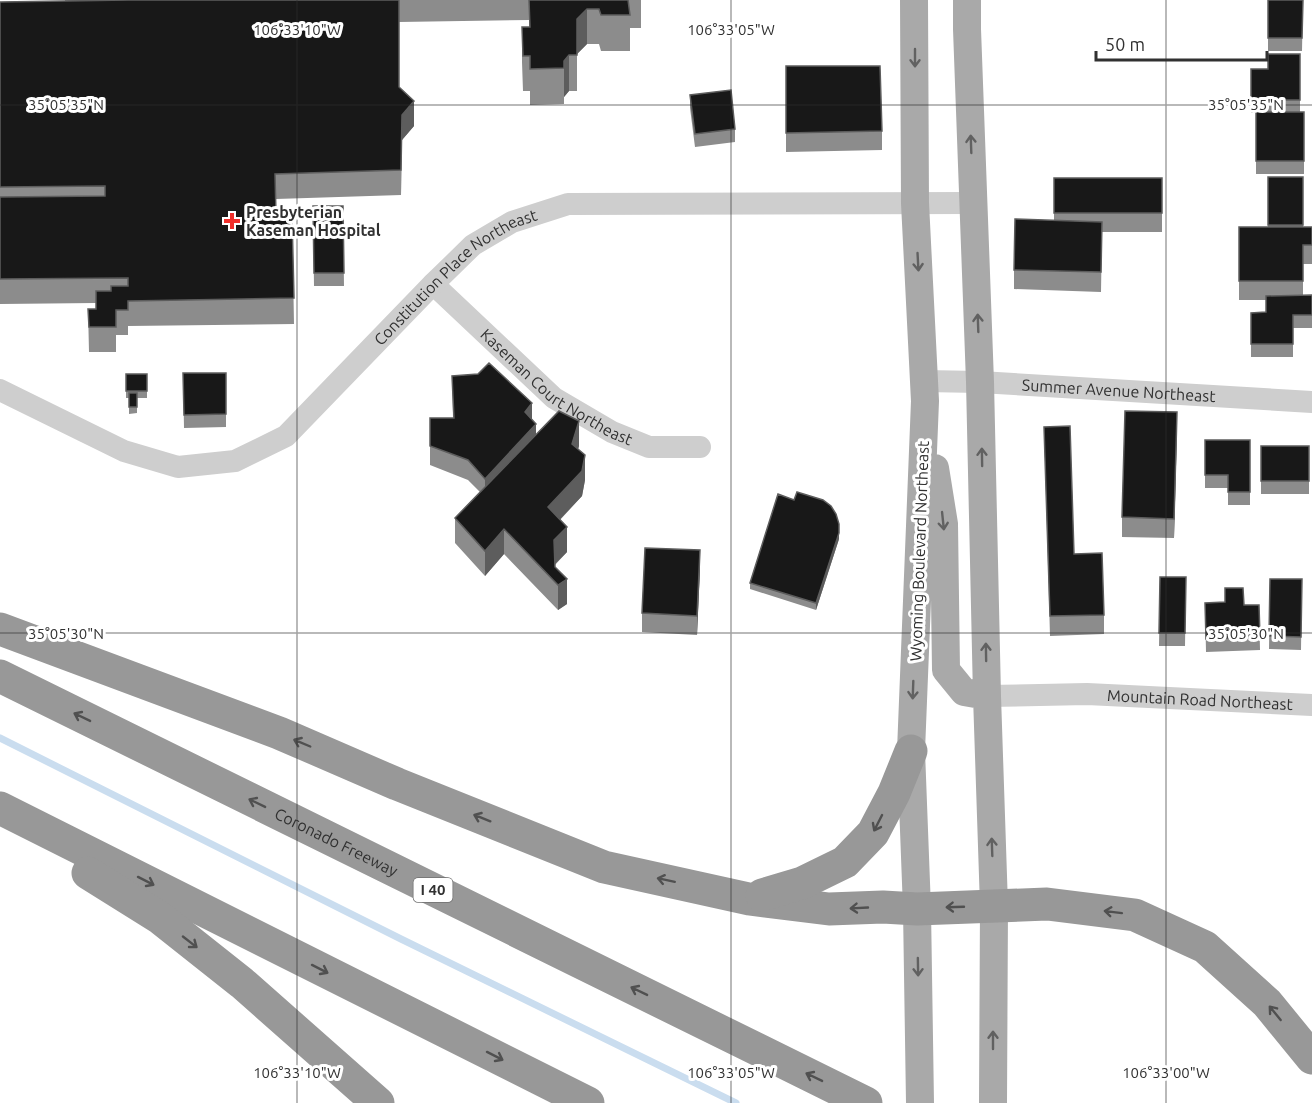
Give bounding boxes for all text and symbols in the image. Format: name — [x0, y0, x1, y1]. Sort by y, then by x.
text: 106°33'10"W — [253, 21, 341, 38]
text: 106°33'05"W — [687, 21, 775, 38]
scale bar — [1096, 24, 1267, 62]
text: 50 m — [1105, 34, 1145, 54]
one-way arrow — [909, 48, 920, 68]
text: 35°05'35"N — [28, 96, 104, 113]
text: 35°05'35"N — [1208, 96, 1284, 113]
one-way arrow — [966, 135, 977, 155]
place label: Presbyterian Kaseman Hospital — [246, 203, 381, 239]
street label: Constitution Place Northeast — [370, 205, 540, 348]
marker: Presbyterian Kaseman Hospital — [223, 212, 241, 230]
one-way arrow — [913, 251, 924, 271]
one-way arrow — [973, 314, 984, 334]
street label: Kaseman Court Northeast — [477, 325, 636, 449]
street label: Summer Avenue Northeast — [1021, 376, 1217, 405]
street label: Wyoming Boulevard Northeast — [906, 440, 932, 662]
one-way arrow — [976, 448, 988, 468]
one-way arrow — [938, 511, 949, 530]
text: 35°05'30"N — [28, 625, 104, 642]
text: 35°05'30"N — [1208, 625, 1284, 642]
one-way arrow — [981, 643, 992, 663]
one-way arrow — [908, 680, 919, 700]
street label: Mountain Road Northeast — [1107, 686, 1294, 713]
one-way arrow — [73, 710, 91, 722]
one-way arrow — [293, 737, 312, 748]
one-way arrow — [248, 796, 266, 808]
street label: Coronado Freeway — [272, 804, 401, 880]
one-way arrow — [473, 812, 492, 823]
one-way arrow — [872, 814, 884, 832]
one-way arrow — [986, 838, 998, 858]
one-way arrow — [657, 874, 676, 886]
one-way arrow — [137, 876, 155, 888]
road number: I 40 — [414, 878, 452, 902]
one-way arrow — [946, 901, 966, 913]
one-way arrow — [849, 902, 869, 913]
one-way arrow — [1104, 906, 1124, 917]
one-way arrow — [182, 935, 198, 948]
one-way arrow — [912, 957, 923, 977]
one-way arrow — [311, 964, 329, 975]
one-way arrow — [631, 985, 648, 997]
one-way arrow — [1269, 1005, 1282, 1021]
one-way arrow — [987, 1030, 999, 1050]
one-way arrow — [485, 1051, 503, 1063]
text: 106°33'10"W — [253, 1064, 341, 1081]
text: 106°33'05"W — [687, 1064, 775, 1081]
text: 106°33'00"W — [1122, 1064, 1210, 1081]
one-way arrow — [805, 1071, 823, 1083]

